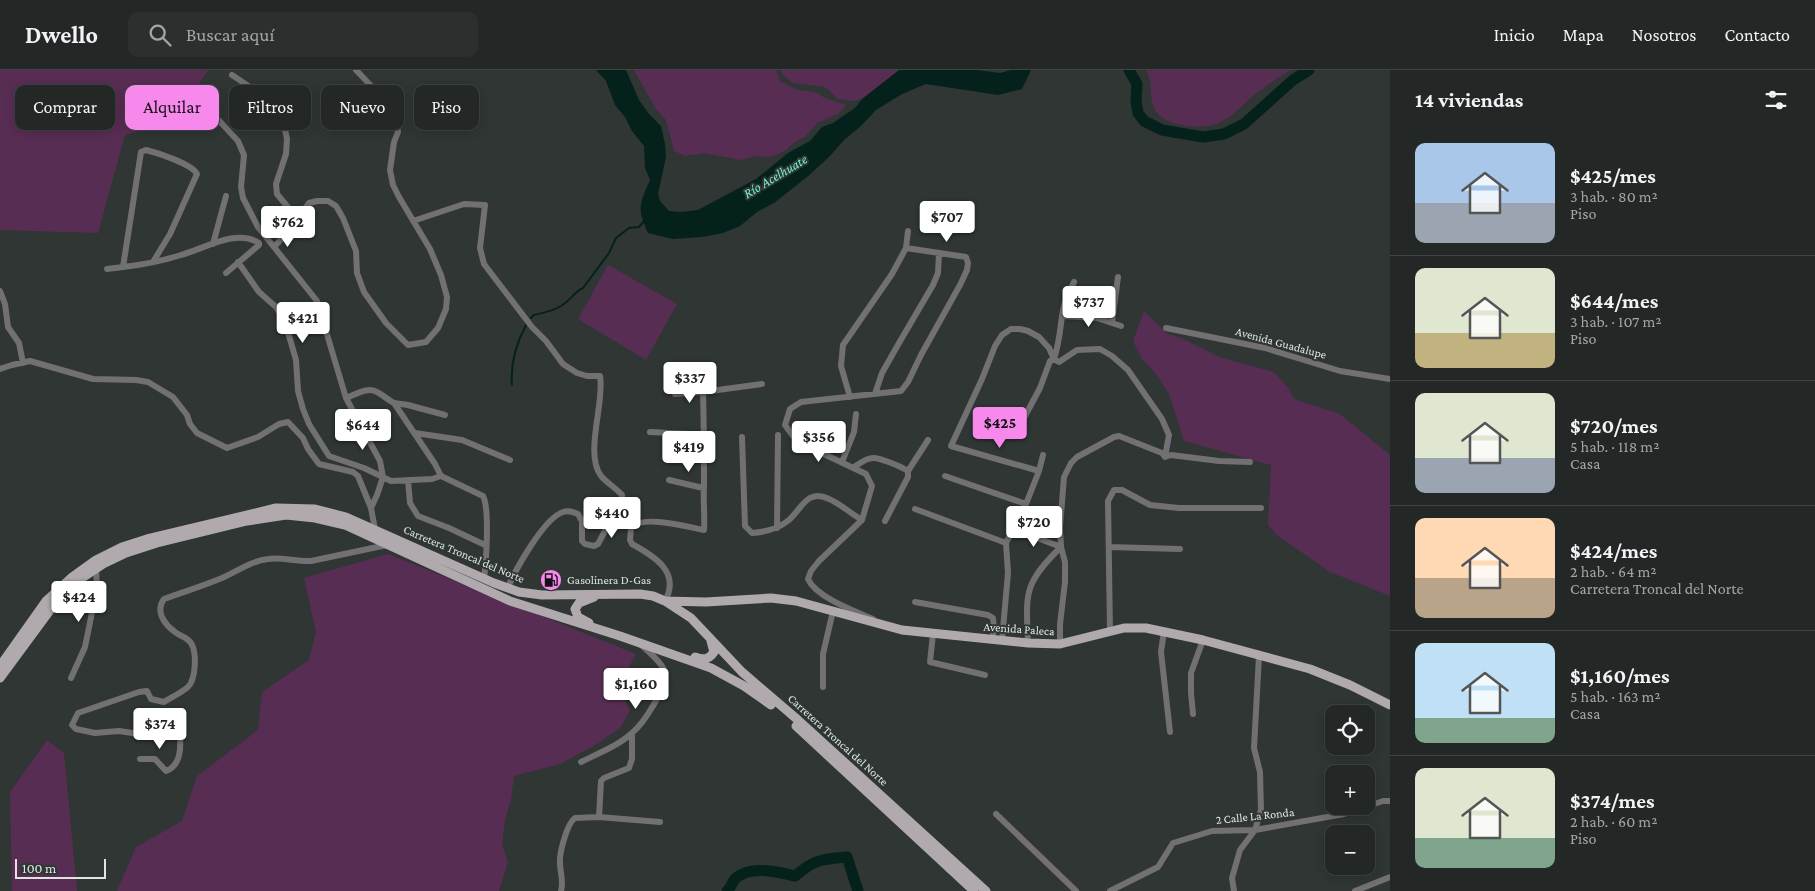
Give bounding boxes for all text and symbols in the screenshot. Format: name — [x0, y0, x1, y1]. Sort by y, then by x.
search box — [128, 12, 478, 57]
text: Dwello — [25, 21, 98, 48]
icon: search — [146, 21, 174, 49]
text: Buscar aquí — [186, 24, 274, 45]
text: Inicio — [1494, 25, 1535, 45]
text: Mapa — [1563, 25, 1604, 45]
text: Nosotros — [1632, 25, 1696, 45]
text: Contacto — [1724, 25, 1790, 45]
chip: Comprar — [15, 85, 115, 130]
chip: Alquilar — [125, 85, 219, 130]
chip: Filtros — [229, 85, 311, 130]
chip: Nuevo — [321, 85, 404, 130]
chip: Piso — [414, 85, 479, 130]
icon: filters — [1762, 86, 1790, 114]
text: 14 viviendas — [1415, 88, 1523, 112]
water label: Río Acelhuate — [740, 150, 810, 201]
icon: home — [1455, 163, 1515, 223]
text: $425/mes — [1570, 164, 1656, 188]
text: 3 hab. · 80 m² — [1570, 188, 1658, 205]
pin: $707 — [917, 200, 977, 243]
text: Piso — [1570, 205, 1596, 222]
pin: $762 — [258, 206, 318, 248]
text: $707 — [931, 208, 963, 225]
text: $762 — [272, 213, 304, 230]
pin: $737 — [1059, 286, 1119, 328]
icon: home — [1455, 288, 1515, 348]
text: $644/mes — [1570, 289, 1658, 313]
text: $737 — [1074, 293, 1104, 310]
pin: $421 — [273, 302, 333, 344]
text: $421 — [288, 309, 318, 326]
text: 3 hab. · 107 m² — [1570, 313, 1662, 330]
street label: Avenida Guadalupe — [1234, 324, 1328, 362]
text: Piso — [1570, 330, 1596, 347]
pin: $337 — [660, 362, 720, 404]
text: $337 — [674, 369, 706, 386]
pin: $425 — [970, 406, 1030, 449]
pin: $644 — [333, 408, 393, 451]
icon: home — [1455, 413, 1515, 473]
text: $425 — [984, 414, 1016, 431]
text: $720/mes — [1570, 414, 1658, 438]
text: $644 — [346, 416, 380, 433]
pin: $356 — [789, 420, 849, 463]
text: $356 — [803, 428, 835, 445]
pin: $419 — [659, 430, 719, 473]
text: $419 — [673, 438, 705, 455]
text: 5 hab. · 118 m² — [1570, 438, 1659, 455]
text: Casa — [1570, 455, 1600, 472]
pin: $440 — [582, 496, 642, 539]
text: $440 — [595, 504, 629, 521]
pin: $720 — [1004, 506, 1064, 548]
text: $720 — [1017, 513, 1051, 530]
street label: Carretera Troncal del Norte — [401, 522, 527, 586]
icon: home — [1455, 538, 1515, 598]
text: $424/mes — [1570, 539, 1657, 563]
text: 2 hab. · 64 m² — [1570, 563, 1657, 580]
fuel station icon: Gasolinera D-Gas — [539, 568, 563, 592]
place label: Gasolinera D-Gas — [567, 573, 651, 587]
pin: $424 — [49, 580, 109, 623]
text: Carretera Troncal del Norte — [1570, 580, 1744, 597]
text: $424 — [62, 588, 96, 605]
street label: Avenida Paleca — [983, 620, 1056, 639]
icon: home — [1455, 663, 1515, 723]
text: $1,160/mes — [1570, 664, 1670, 688]
pin: $1,160 — [595, 668, 677, 710]
text: $1,160 — [615, 675, 657, 692]
text: 5 hab. · 163 m² — [1570, 688, 1661, 705]
street label: Carretera Troncal del Norte — [785, 691, 891, 789]
map controls — [1325, 705, 1375, 875]
button: locate — [1325, 705, 1375, 755]
text: Casa — [1570, 705, 1600, 722]
pin: $374 — [130, 708, 190, 750]
text: $374 — [144, 715, 176, 732]
button: + — [1325, 765, 1375, 815]
icon: home — [1455, 788, 1515, 848]
text: $374/mes — [1570, 789, 1655, 813]
street label: 2 Calle La Ronda — [1215, 805, 1295, 827]
text: 2 hab. · 60 m² — [1570, 813, 1657, 830]
button: − — [1325, 825, 1375, 875]
text: Piso — [1570, 830, 1596, 847]
scale bar — [15, 856, 106, 879]
text: 100 m — [22, 860, 56, 876]

